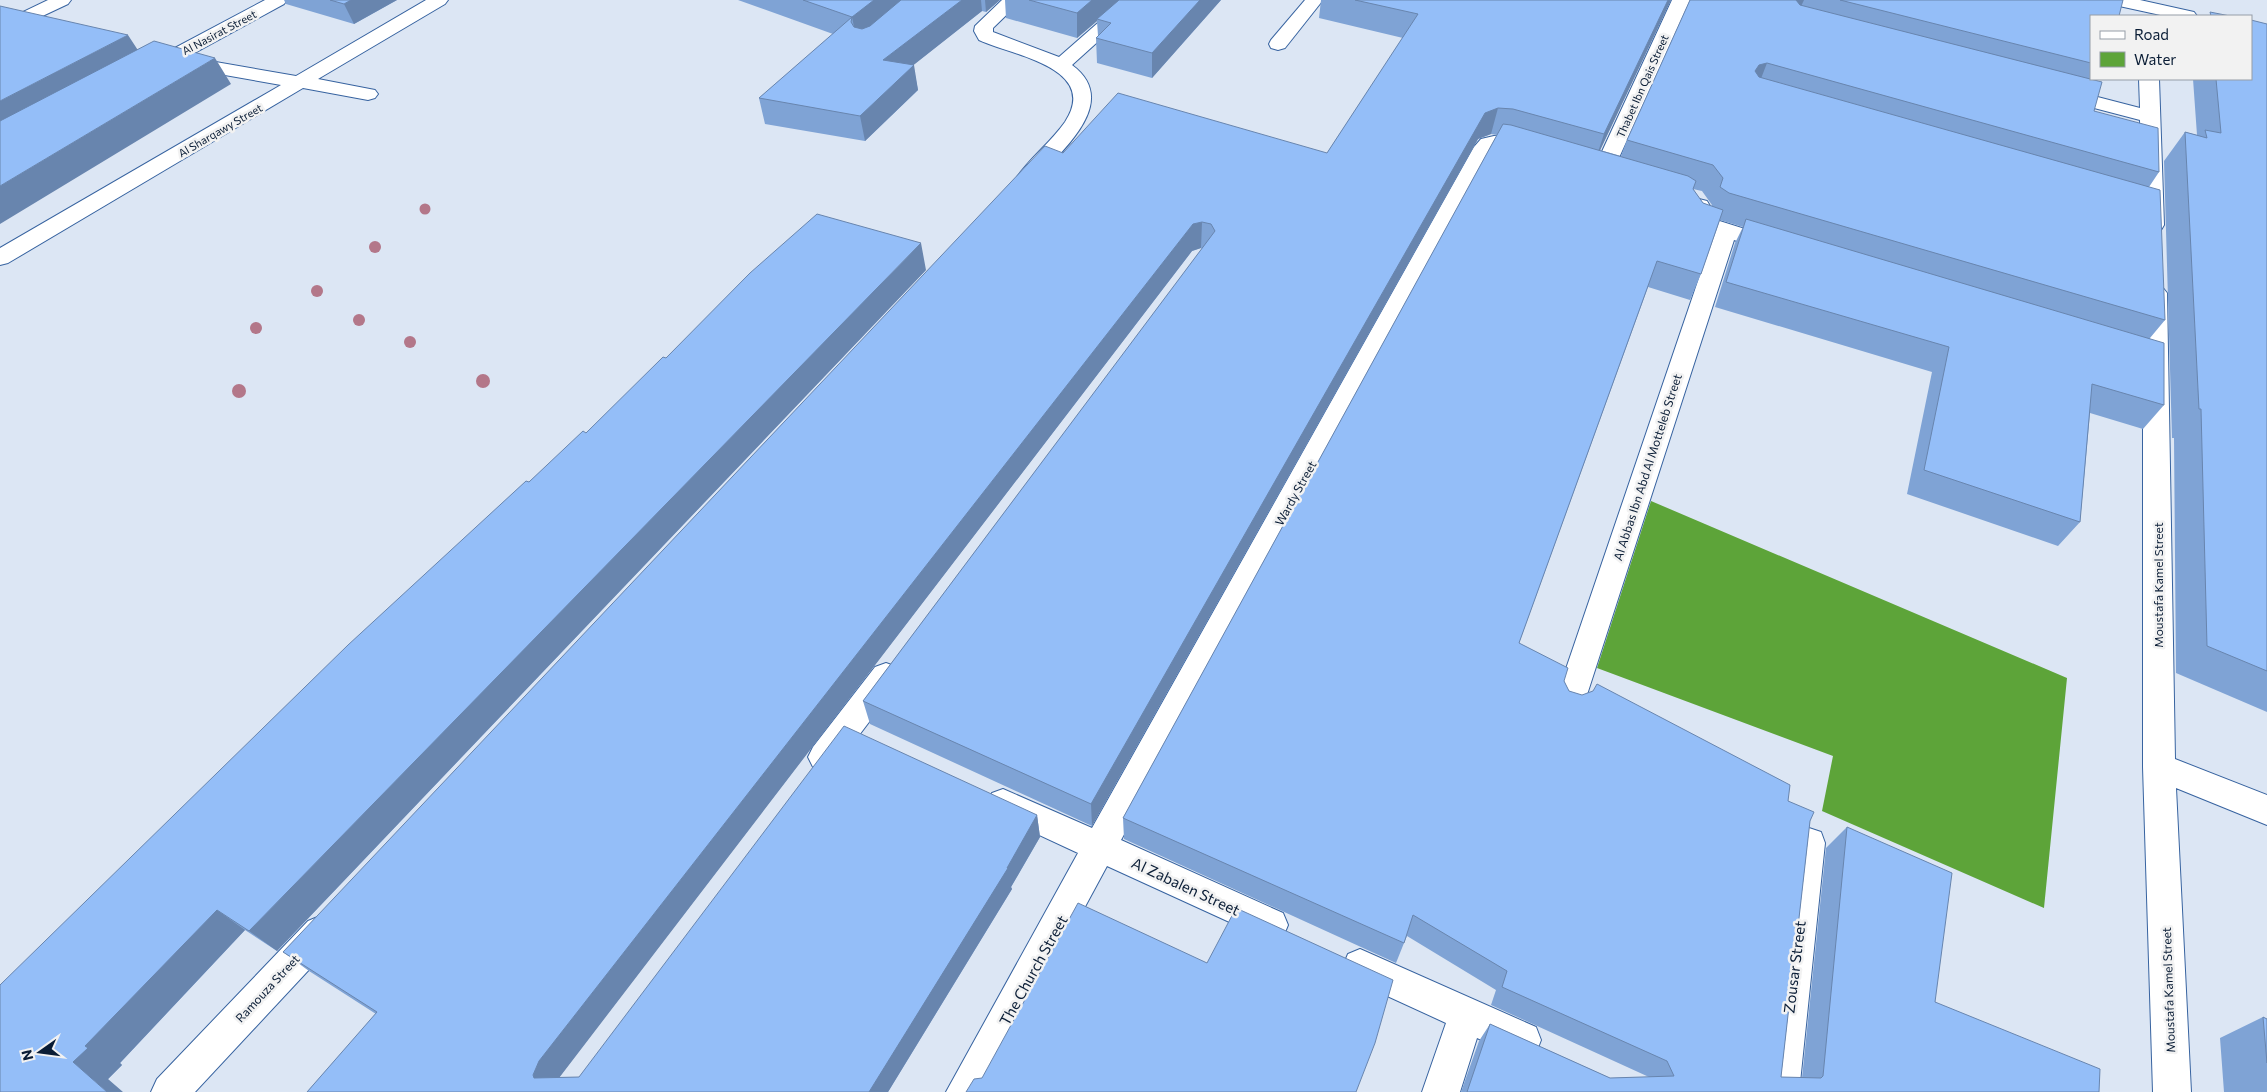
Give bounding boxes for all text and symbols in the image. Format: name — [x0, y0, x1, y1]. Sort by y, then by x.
street label: Al Nasirat Street — [180, 7, 259, 57]
legend — [2090, 15, 2252, 80]
text: Road — [2134, 25, 2169, 43]
street label: Thabet Ibn Qais Street — [1613, 32, 1671, 140]
text: Water — [2134, 50, 2176, 68]
street label: Al Sharqawy Street — [176, 100, 265, 159]
street label: Al Abbas Ibn Abd Al Motteleb Street — [1610, 372, 1684, 562]
street label: Wardy Street — [1271, 458, 1319, 528]
street label: Moustafa Kamel Street — [2151, 522, 2165, 648]
street label: Al Zabalen Street — [1129, 853, 1243, 919]
street label: The Church Street — [995, 912, 1071, 1028]
street label: Zousar Street — [1779, 920, 1809, 1014]
street label: Moustafa Kamel Street — [2159, 927, 2177, 1053]
street label: Ramouza Street — [232, 951, 302, 1025]
north arrow — [15, 1027, 65, 1077]
text: N — [17, 1048, 36, 1062]

